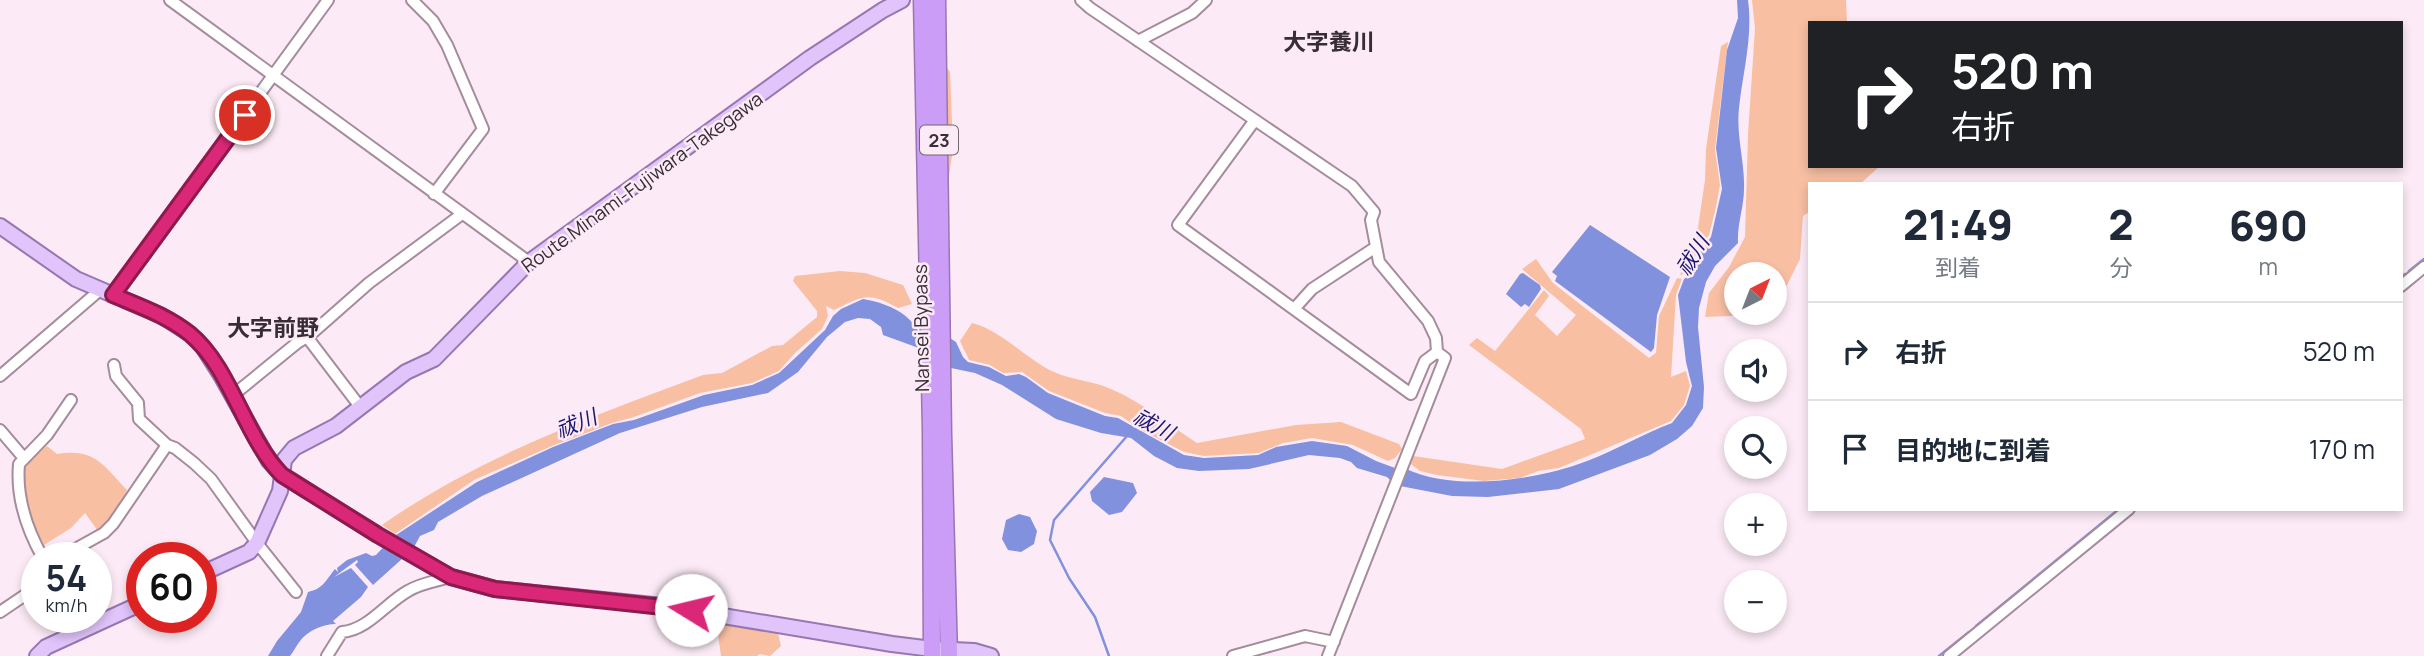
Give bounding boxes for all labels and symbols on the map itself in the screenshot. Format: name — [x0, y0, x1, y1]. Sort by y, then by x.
district label: 大字養川 — [1283, 25, 1375, 57]
pin — [215, 85, 275, 145]
street label: Route Minami-Fujiwara-Takegawa — [516, 86, 768, 278]
road number: 23 — [920, 125, 958, 154]
water label: 祓川 — [1669, 228, 1716, 280]
north arrow — [1724, 262, 1787, 326]
street label: Nansei Bypass — [907, 264, 935, 392]
district label: 大字前野 — [227, 311, 319, 343]
water label: 祓川 — [551, 401, 603, 444]
water label: 祓川 — [1129, 402, 1181, 447]
speed limit sign: 60 — [126, 542, 217, 633]
position arrow — [654, 573, 728, 647]

